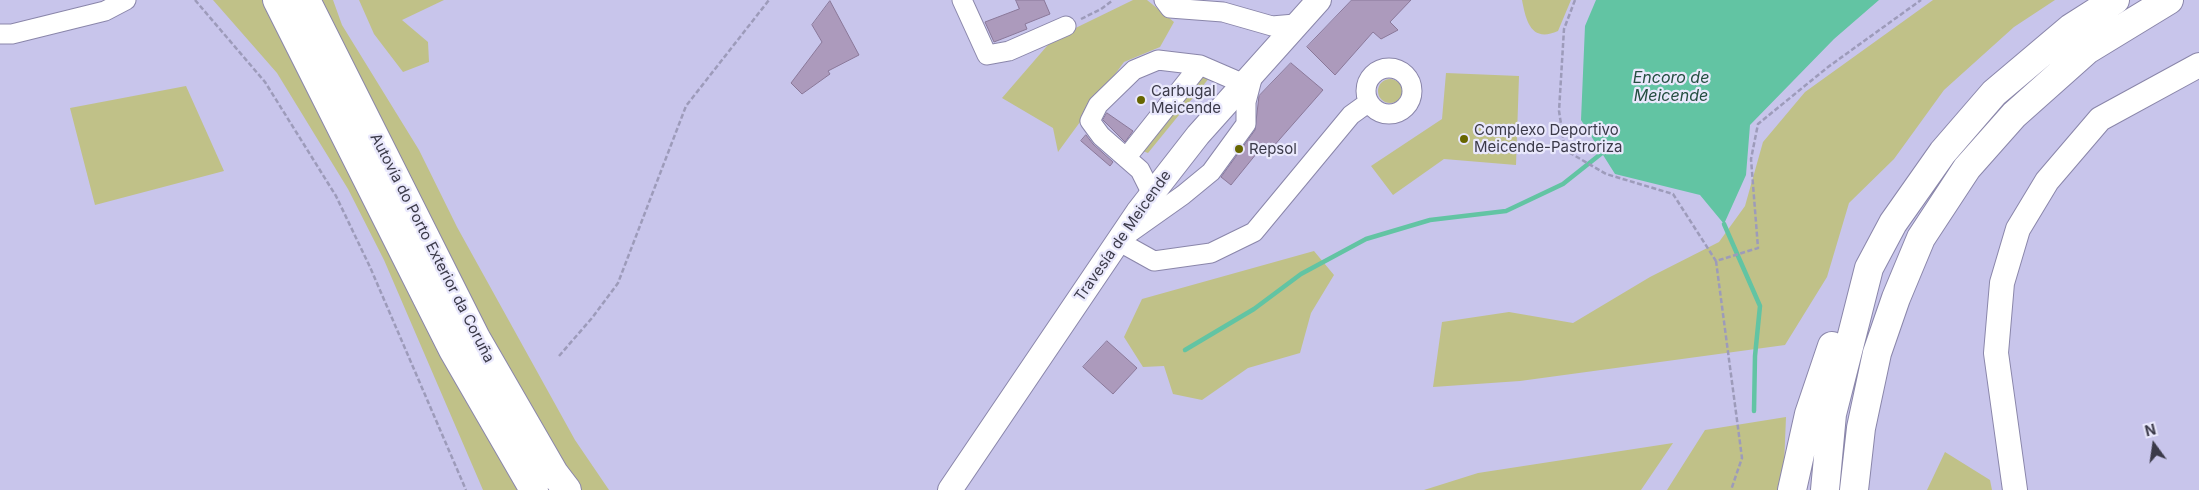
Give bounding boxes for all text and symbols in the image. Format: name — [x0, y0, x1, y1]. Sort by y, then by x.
water label: Encoro de Meicende — [1633, 68, 1709, 106]
place label: Carbugal Meicende — [1151, 82, 1221, 117]
marker: Carbugal Meicende — [1135, 94, 1147, 106]
place label: Complexo Deportivo Meicende-Pastroriza — [1474, 121, 1622, 156]
street label: Autovía do Porto Exterior da Coruña — [366, 130, 498, 366]
marker: Complexo Deportivo Meicende-Pastroriza — [1458, 133, 1470, 145]
place label: Repsol — [1249, 140, 1297, 158]
marker: Repsol — [1233, 143, 1245, 155]
street label: Travesía de Meicende — [1071, 167, 1175, 305]
north arrow — [2129, 420, 2179, 470]
text: N — [2143, 420, 2157, 440]

